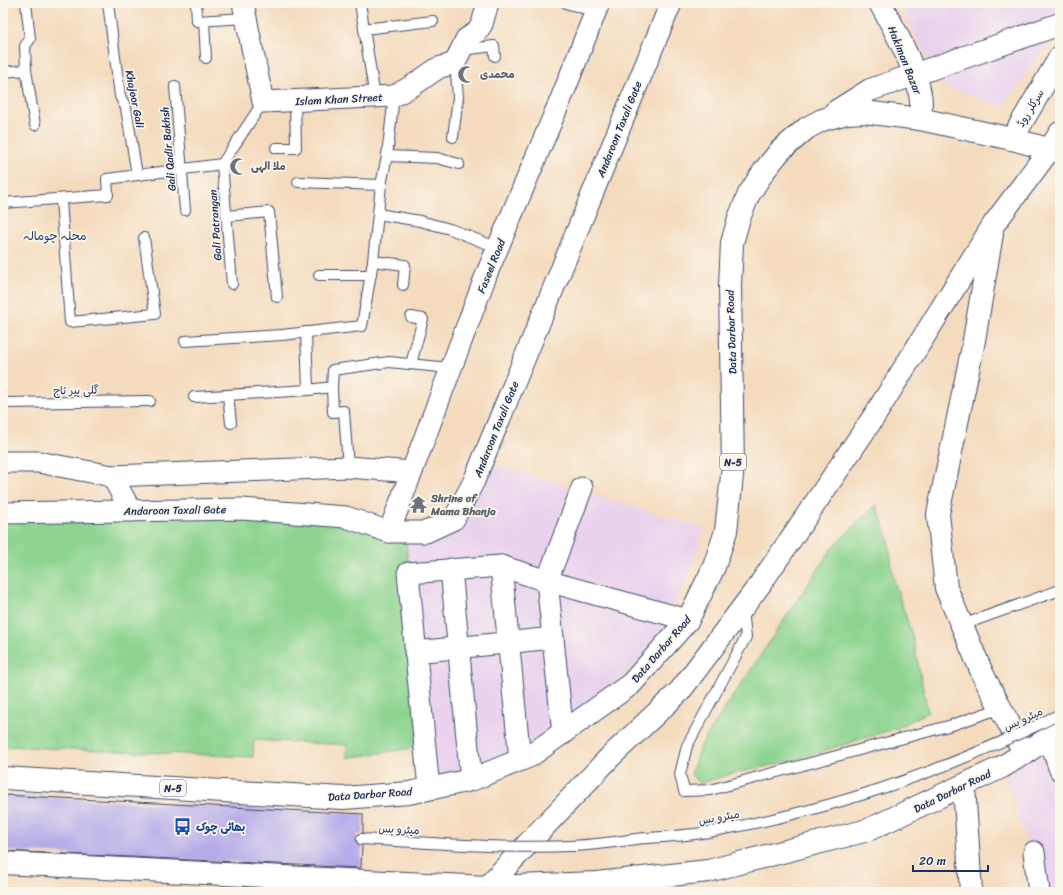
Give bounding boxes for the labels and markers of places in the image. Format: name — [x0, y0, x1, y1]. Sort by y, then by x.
mosque icon: محمدی — [457, 64, 477, 84]
place label: محمدی — [480, 65, 515, 84]
mosque icon: ملا الہی — [228, 156, 248, 176]
place label: ملا الہی — [251, 157, 286, 176]
place label: Shrine of Mama Bhanja — [430, 489, 496, 521]
temple icon: Shrine of Mama Bhanja — [408, 494, 428, 514]
bus stop icon: بھاٹی چوک — [173, 817, 193, 837]
place label: بھاٹی چوک — [196, 818, 245, 837]

